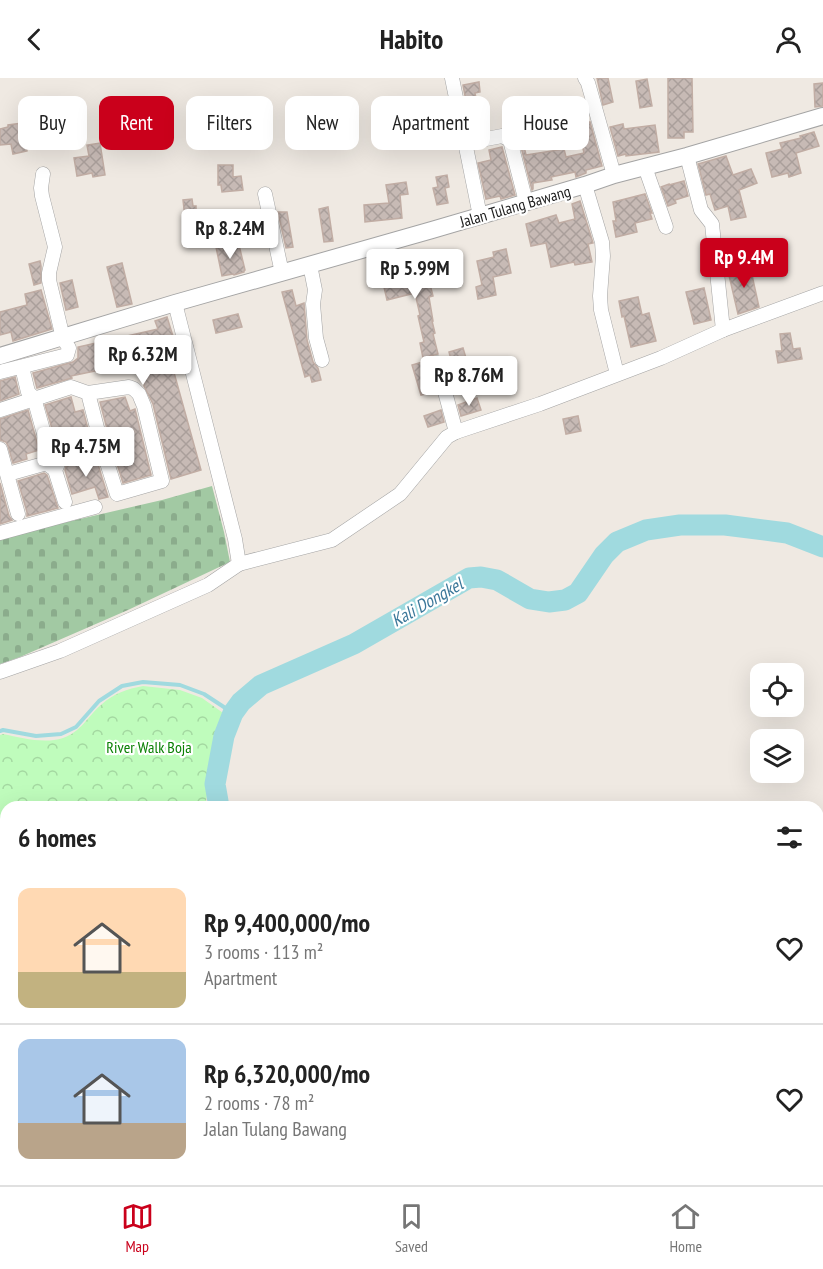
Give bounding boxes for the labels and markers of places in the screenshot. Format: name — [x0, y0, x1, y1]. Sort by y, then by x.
pin: Rp 8.24M — [168, 209, 292, 260]
pin: Rp 9.4M — [689, 238, 799, 289]
pin: Rp 5.99M — [353, 249, 477, 300]
pin: Rp 6.32M — [81, 335, 205, 386]
pin: Rp 8.76M — [407, 356, 531, 407]
pin: Rp 4.75M — [24, 427, 148, 478]

